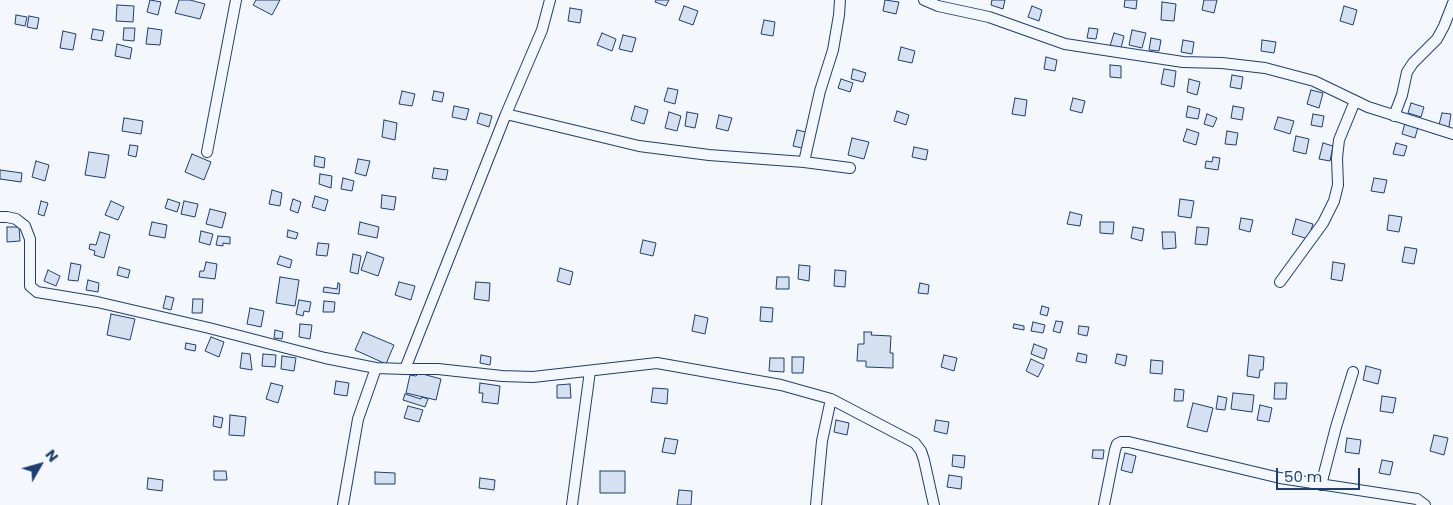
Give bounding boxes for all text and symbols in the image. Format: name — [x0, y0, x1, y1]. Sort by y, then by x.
north arrow — [15, 440, 65, 490]
text: N — [41, 445, 63, 466]
scale bar — [1278, 458, 1362, 490]
text: 50 m — [1284, 466, 1322, 487]

